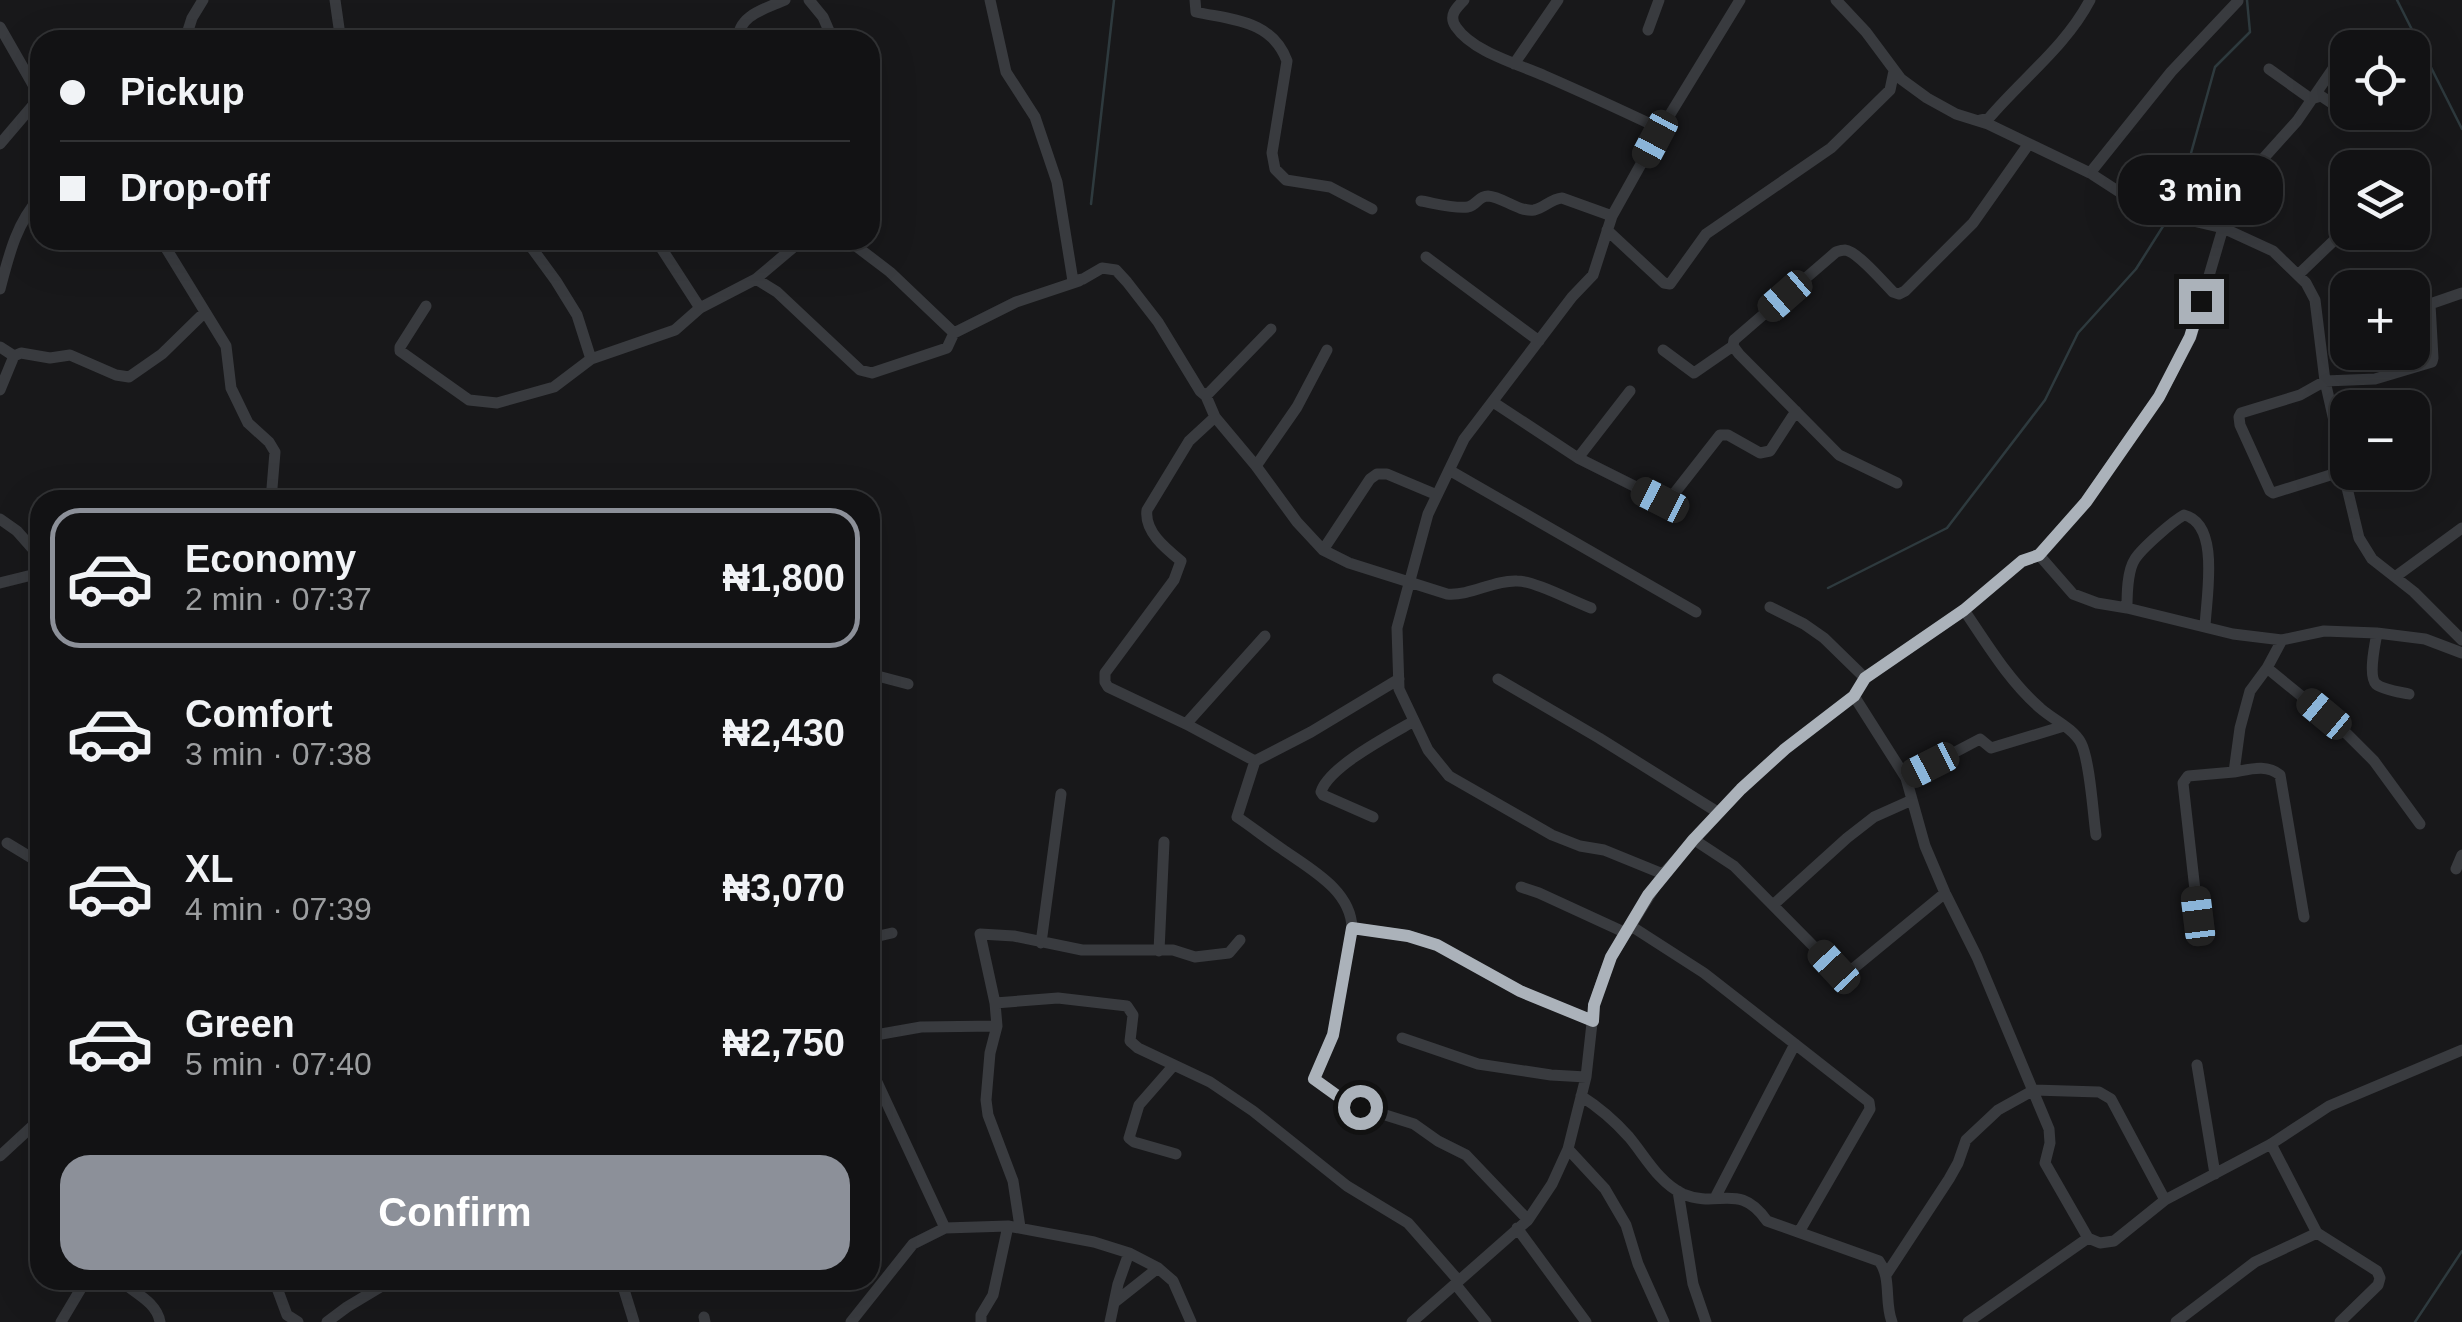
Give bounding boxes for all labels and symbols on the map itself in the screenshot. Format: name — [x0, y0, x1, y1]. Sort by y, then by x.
car — [1628, 105, 1682, 173]
callout: 3 min — [2118, 156, 2284, 226]
car — [1753, 265, 1817, 327]
route end — [2179, 279, 2224, 324]
car — [1626, 473, 1694, 527]
car — [2291, 683, 2357, 745]
car — [1896, 738, 1964, 792]
car — [2179, 884, 2217, 948]
car — [1803, 935, 1865, 999]
route start — [1338, 1085, 1383, 1130]

